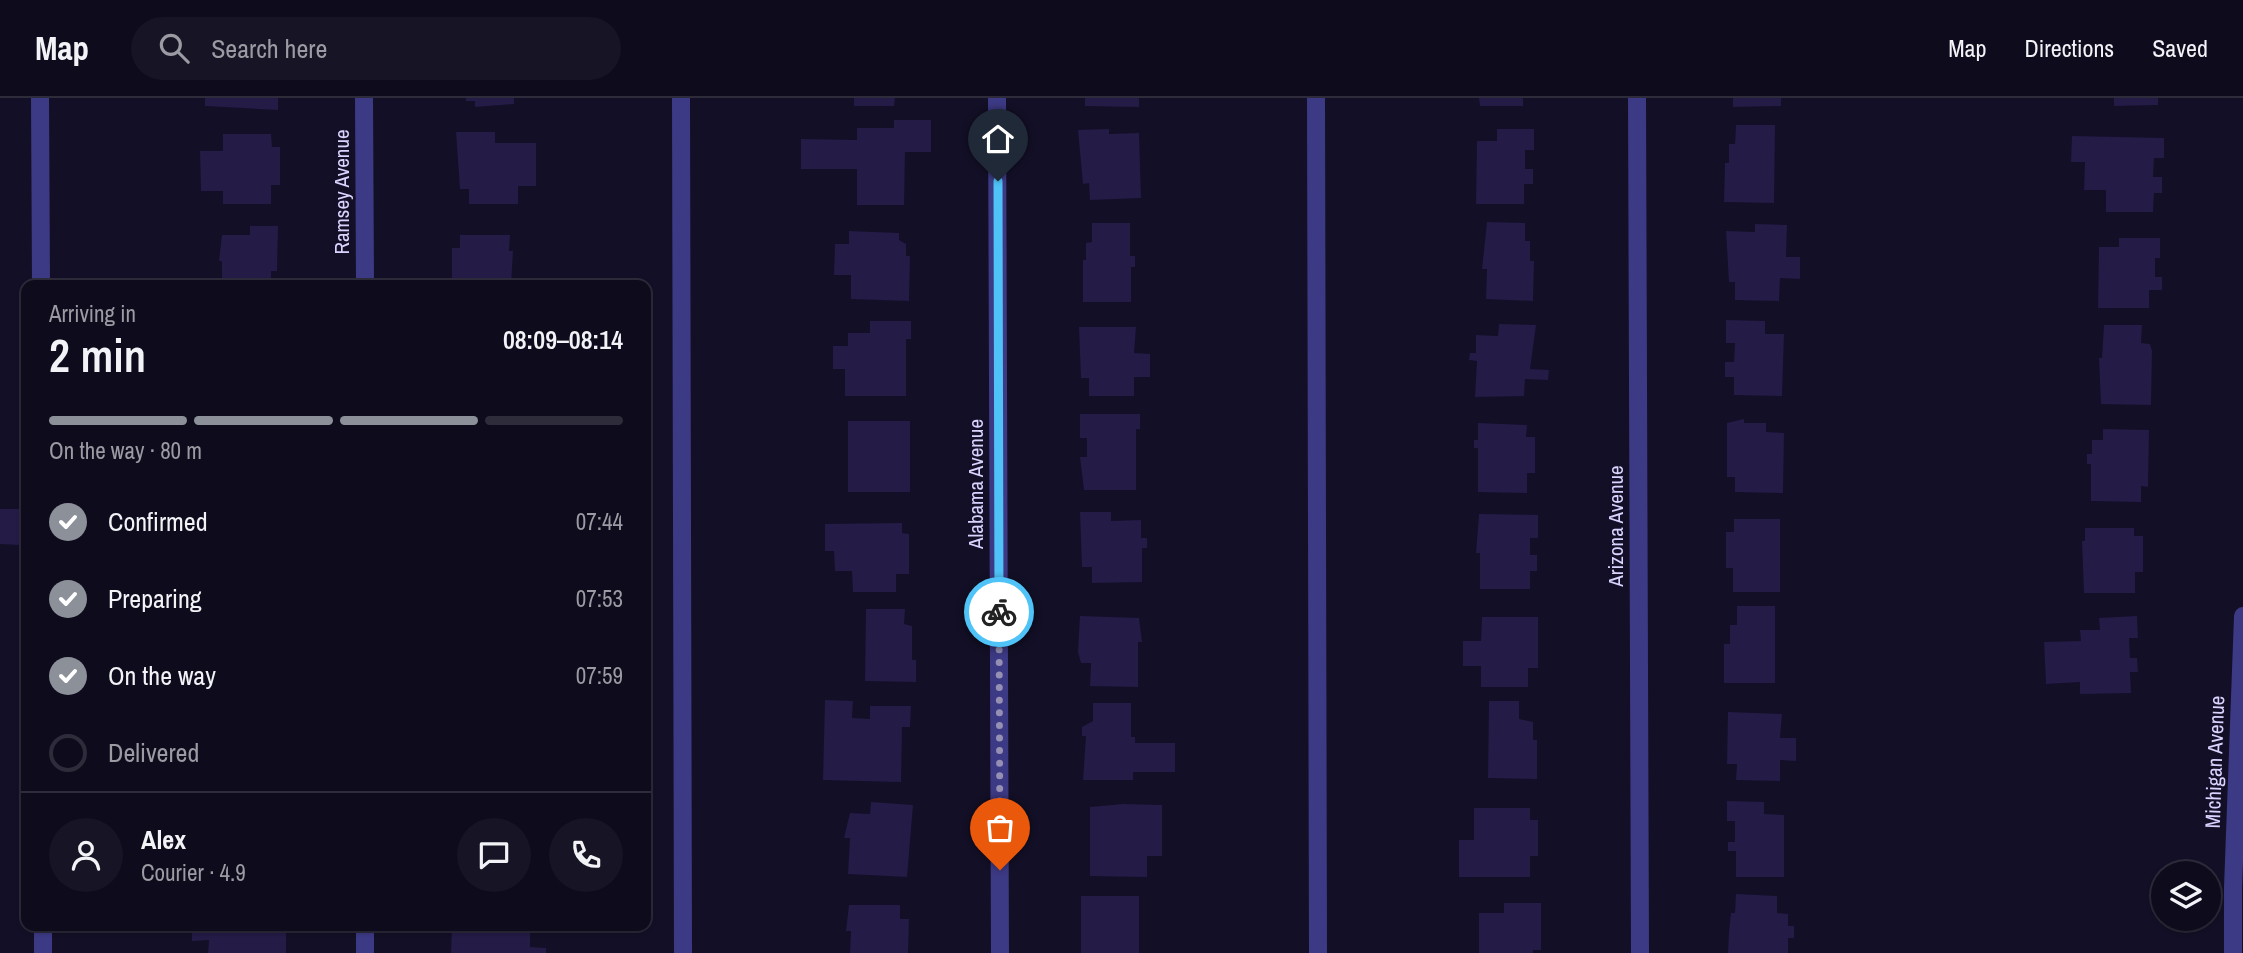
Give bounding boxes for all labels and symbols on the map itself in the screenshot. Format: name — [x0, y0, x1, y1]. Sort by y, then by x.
pin — [968, 109, 1028, 181]
street label: Ramsey Avenue — [327, 129, 356, 255]
street label: Alabama Avenue — [961, 419, 990, 550]
street label: Arizona Avenue — [1601, 465, 1630, 588]
courier — [964, 577, 1034, 647]
street label: Michigan Avenue — [2198, 695, 2231, 829]
pin — [970, 798, 1030, 870]

